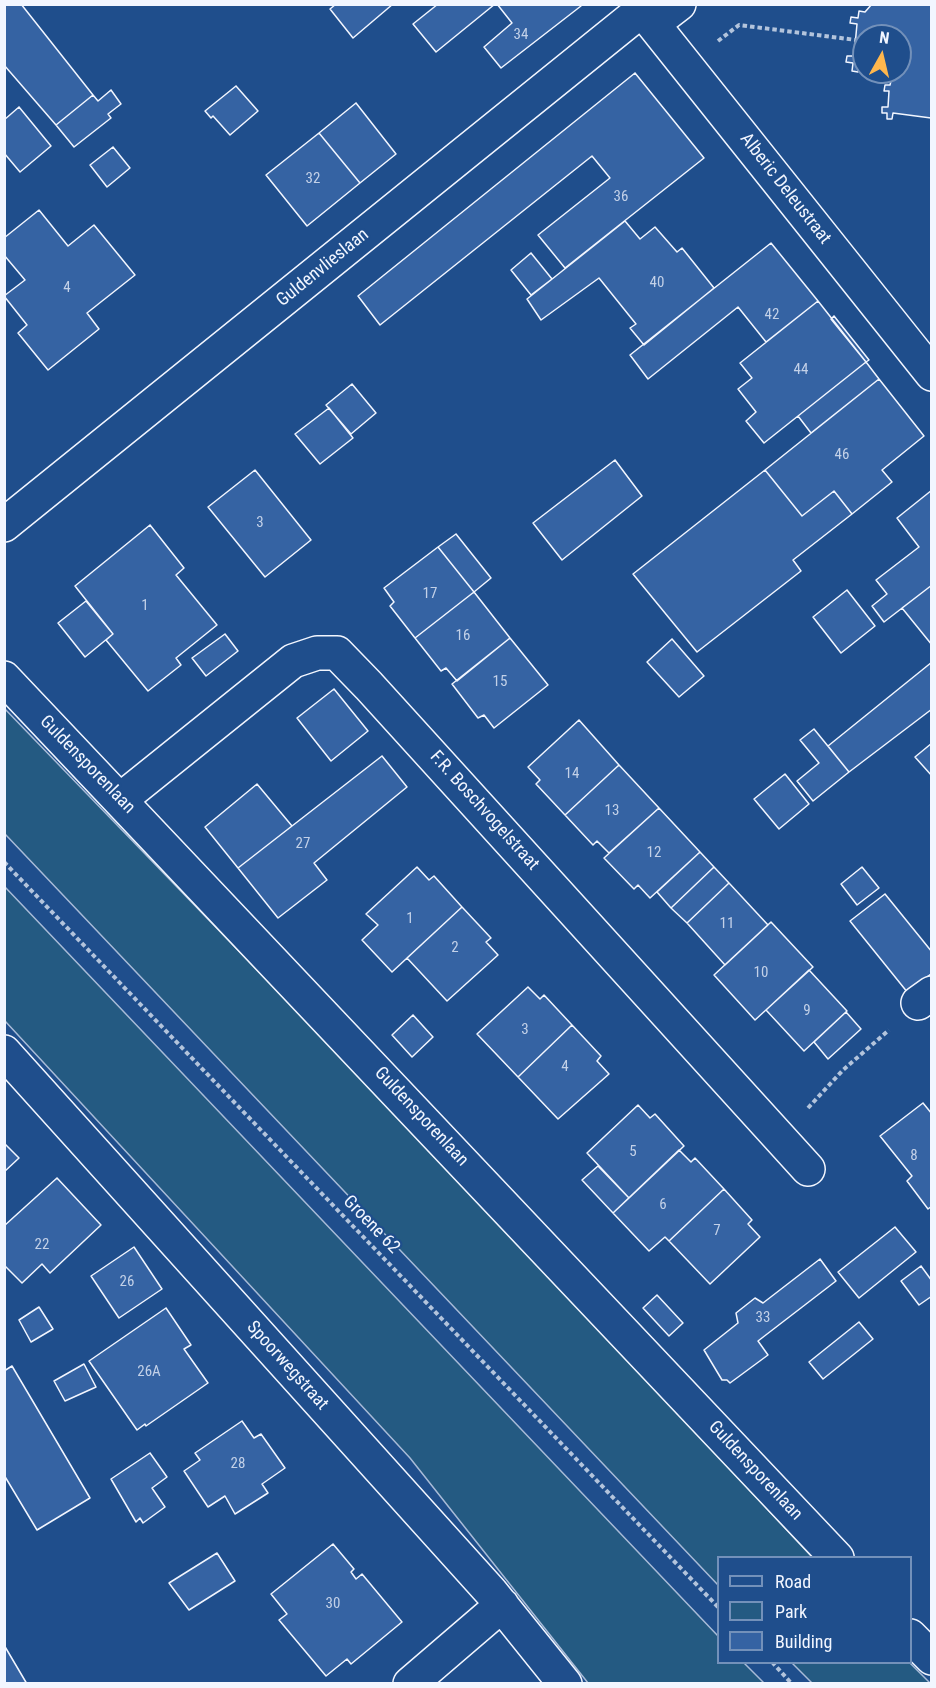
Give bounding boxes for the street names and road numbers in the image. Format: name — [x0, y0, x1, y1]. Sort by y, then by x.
street label: Alberic Deleustraat — [735, 129, 835, 249]
street label: Guldenvlieslaan — [273, 224, 373, 312]
street label: Guldensporenlaan — [35, 711, 139, 819]
street label: F.R. Boschvogelstraat — [425, 747, 543, 875]
street label: Guldensporenlaan — [369, 1063, 473, 1171]
street label: Groene 62 — [338, 1191, 404, 1259]
street label: Spoorwegstraat — [241, 1317, 333, 1415]
street label: Guldensporenlaan — [703, 1417, 807, 1525]

